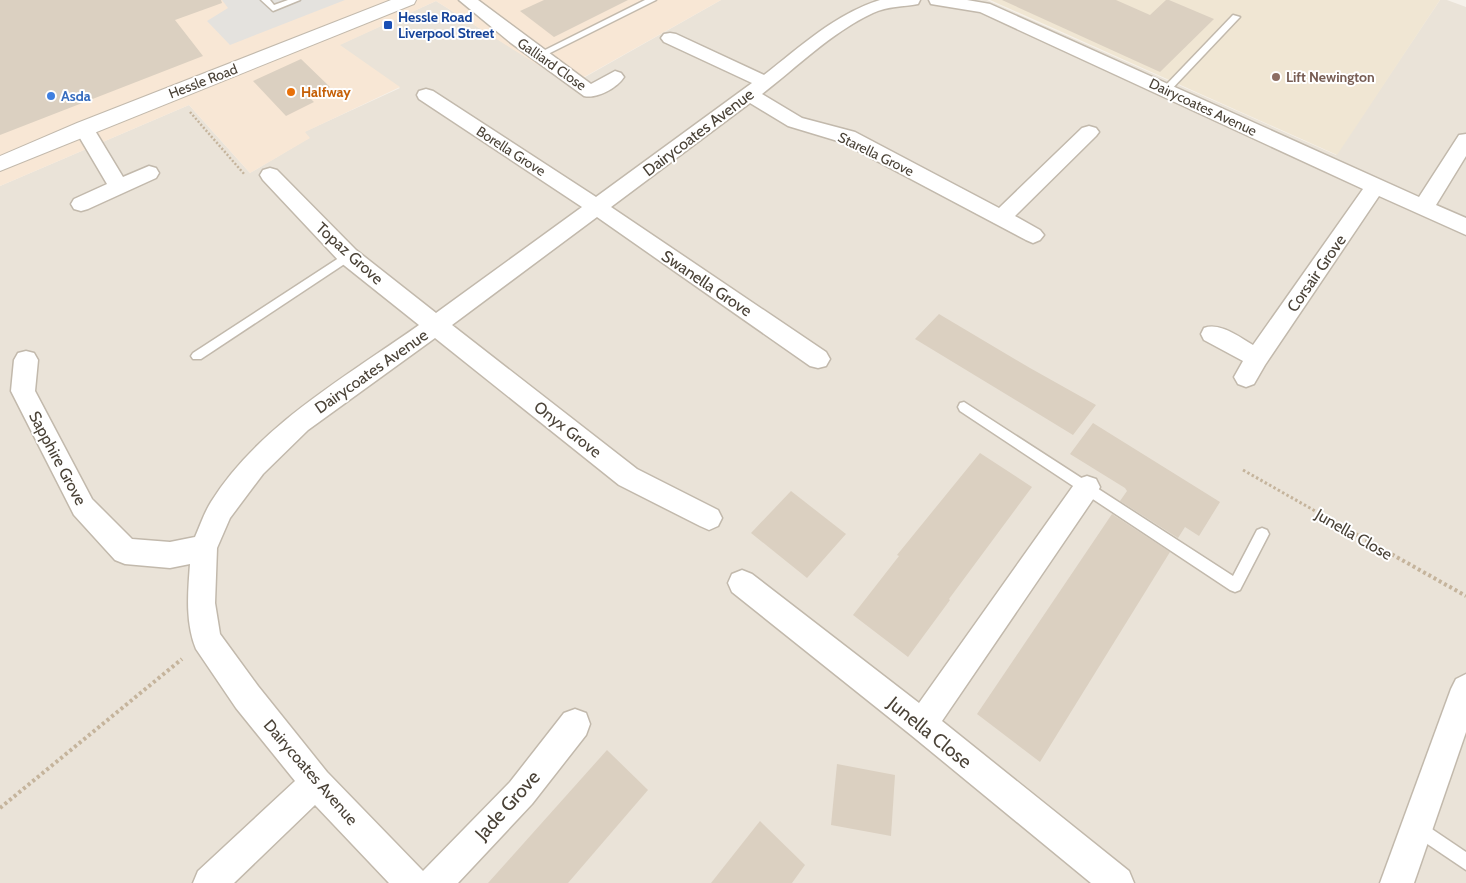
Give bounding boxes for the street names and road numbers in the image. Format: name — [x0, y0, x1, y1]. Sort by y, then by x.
street label: Galliard Close — [514, 34, 590, 94]
street label: Hessle Road — [166, 60, 240, 102]
street label: Dairycoates Avenue — [1146, 74, 1260, 140]
street label: Dairycoates Avenue — [639, 85, 757, 180]
street label: Borella Grove — [473, 122, 549, 180]
street label: Starella Grove — [835, 128, 917, 180]
street label: Topaz Grove — [312, 218, 387, 288]
street label: Corsair Grove — [1283, 231, 1350, 316]
street label: Swanella Grove — [658, 246, 755, 320]
street label: Dairycoates Avenue — [311, 325, 431, 417]
street label: Onyx Grove — [530, 397, 605, 462]
street label: Sapphire Grove — [25, 408, 90, 508]
street label: Junella Close — [1311, 504, 1395, 564]
street label: Junella Close — [882, 691, 977, 773]
street label: Dairycoates Avenue — [260, 716, 362, 829]
street label: Jade Grove — [469, 766, 545, 846]

